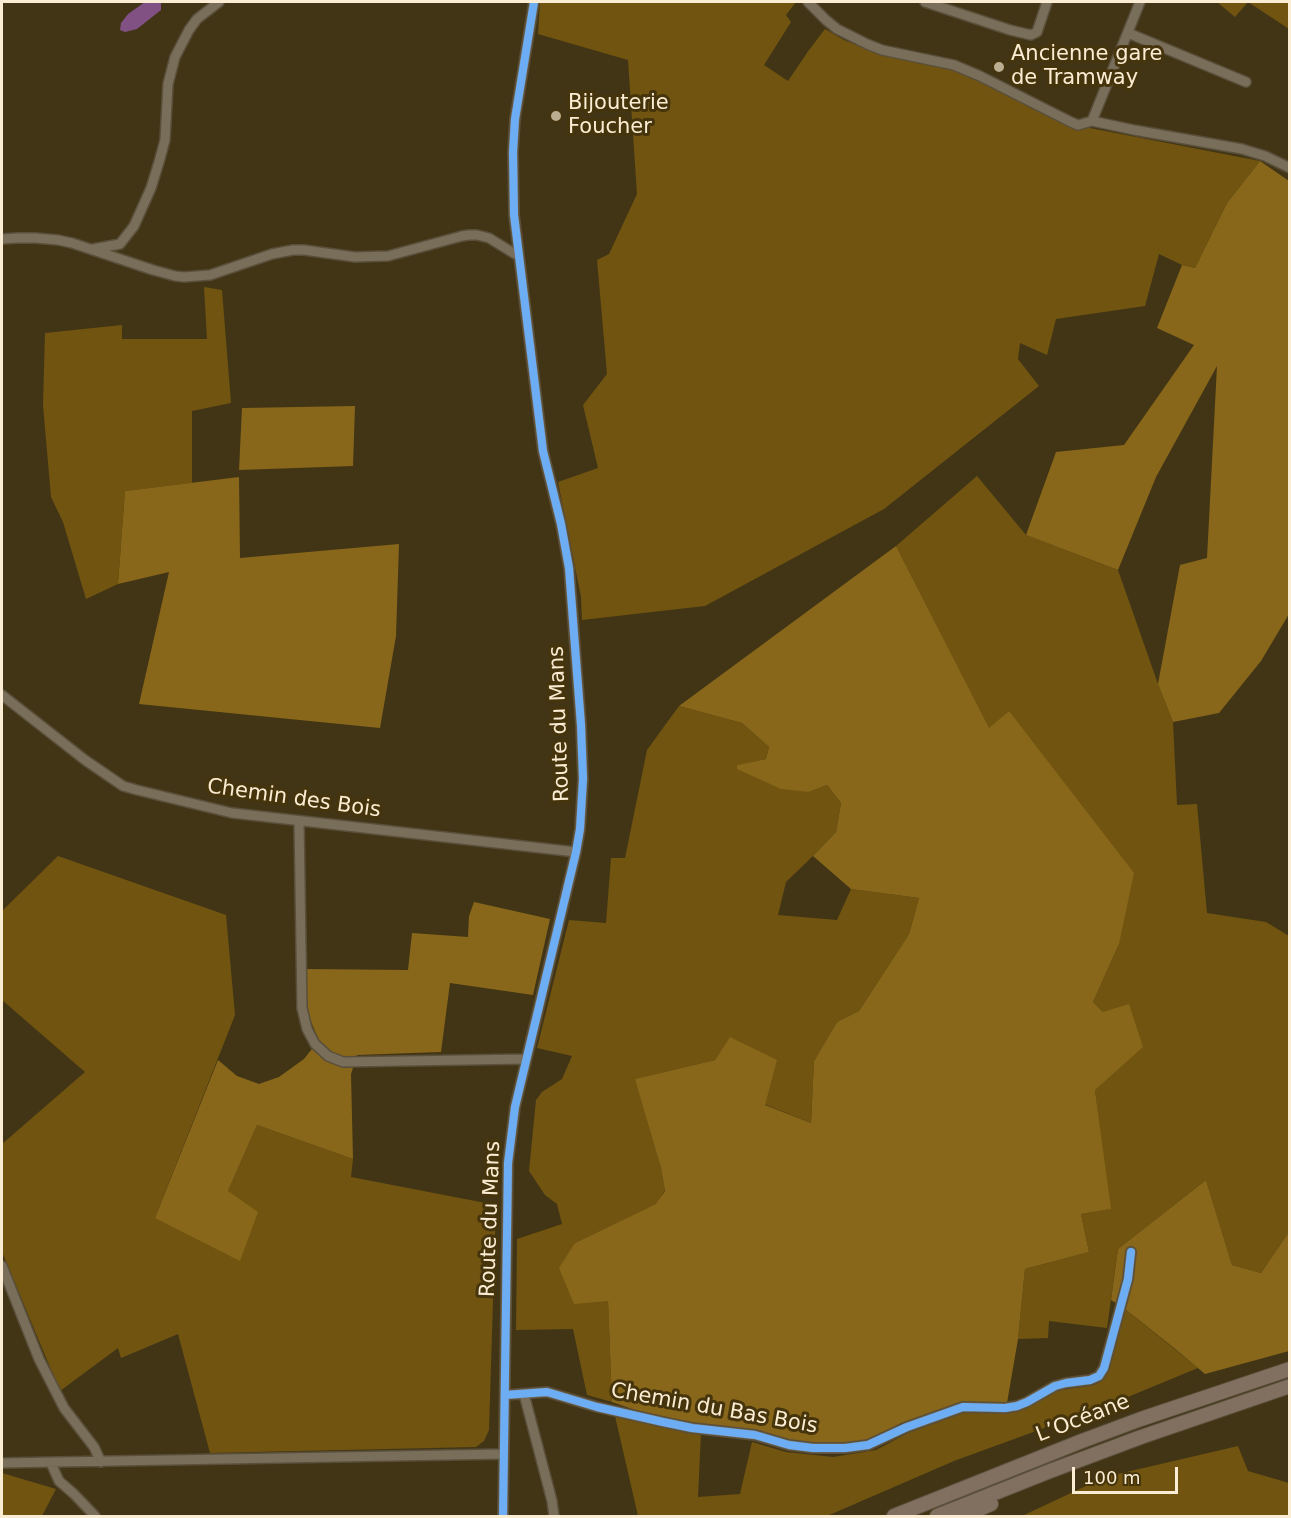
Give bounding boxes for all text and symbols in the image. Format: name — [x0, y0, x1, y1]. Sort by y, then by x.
place label: Ancienne gare de Tramway — [1011, 42, 1162, 92]
marker: Ancienne gare de Tramway — [992, 60, 1006, 74]
place label: Bijouterie Foucher — [568, 91, 669, 141]
marker: Bijouterie Foucher — [549, 109, 563, 123]
street label: Route du Mans — [545, 646, 575, 802]
street label: Chemin des Bois — [206, 774, 382, 824]
street label: Route du Mans — [476, 1141, 506, 1297]
street label: Chemin du Bas Bois — [609, 1378, 819, 1440]
street label: L’Océane — [1033, 1390, 1133, 1448]
scale bar — [1075, 1455, 1182, 1493]
text: 100 m — [1083, 1467, 1141, 1488]

